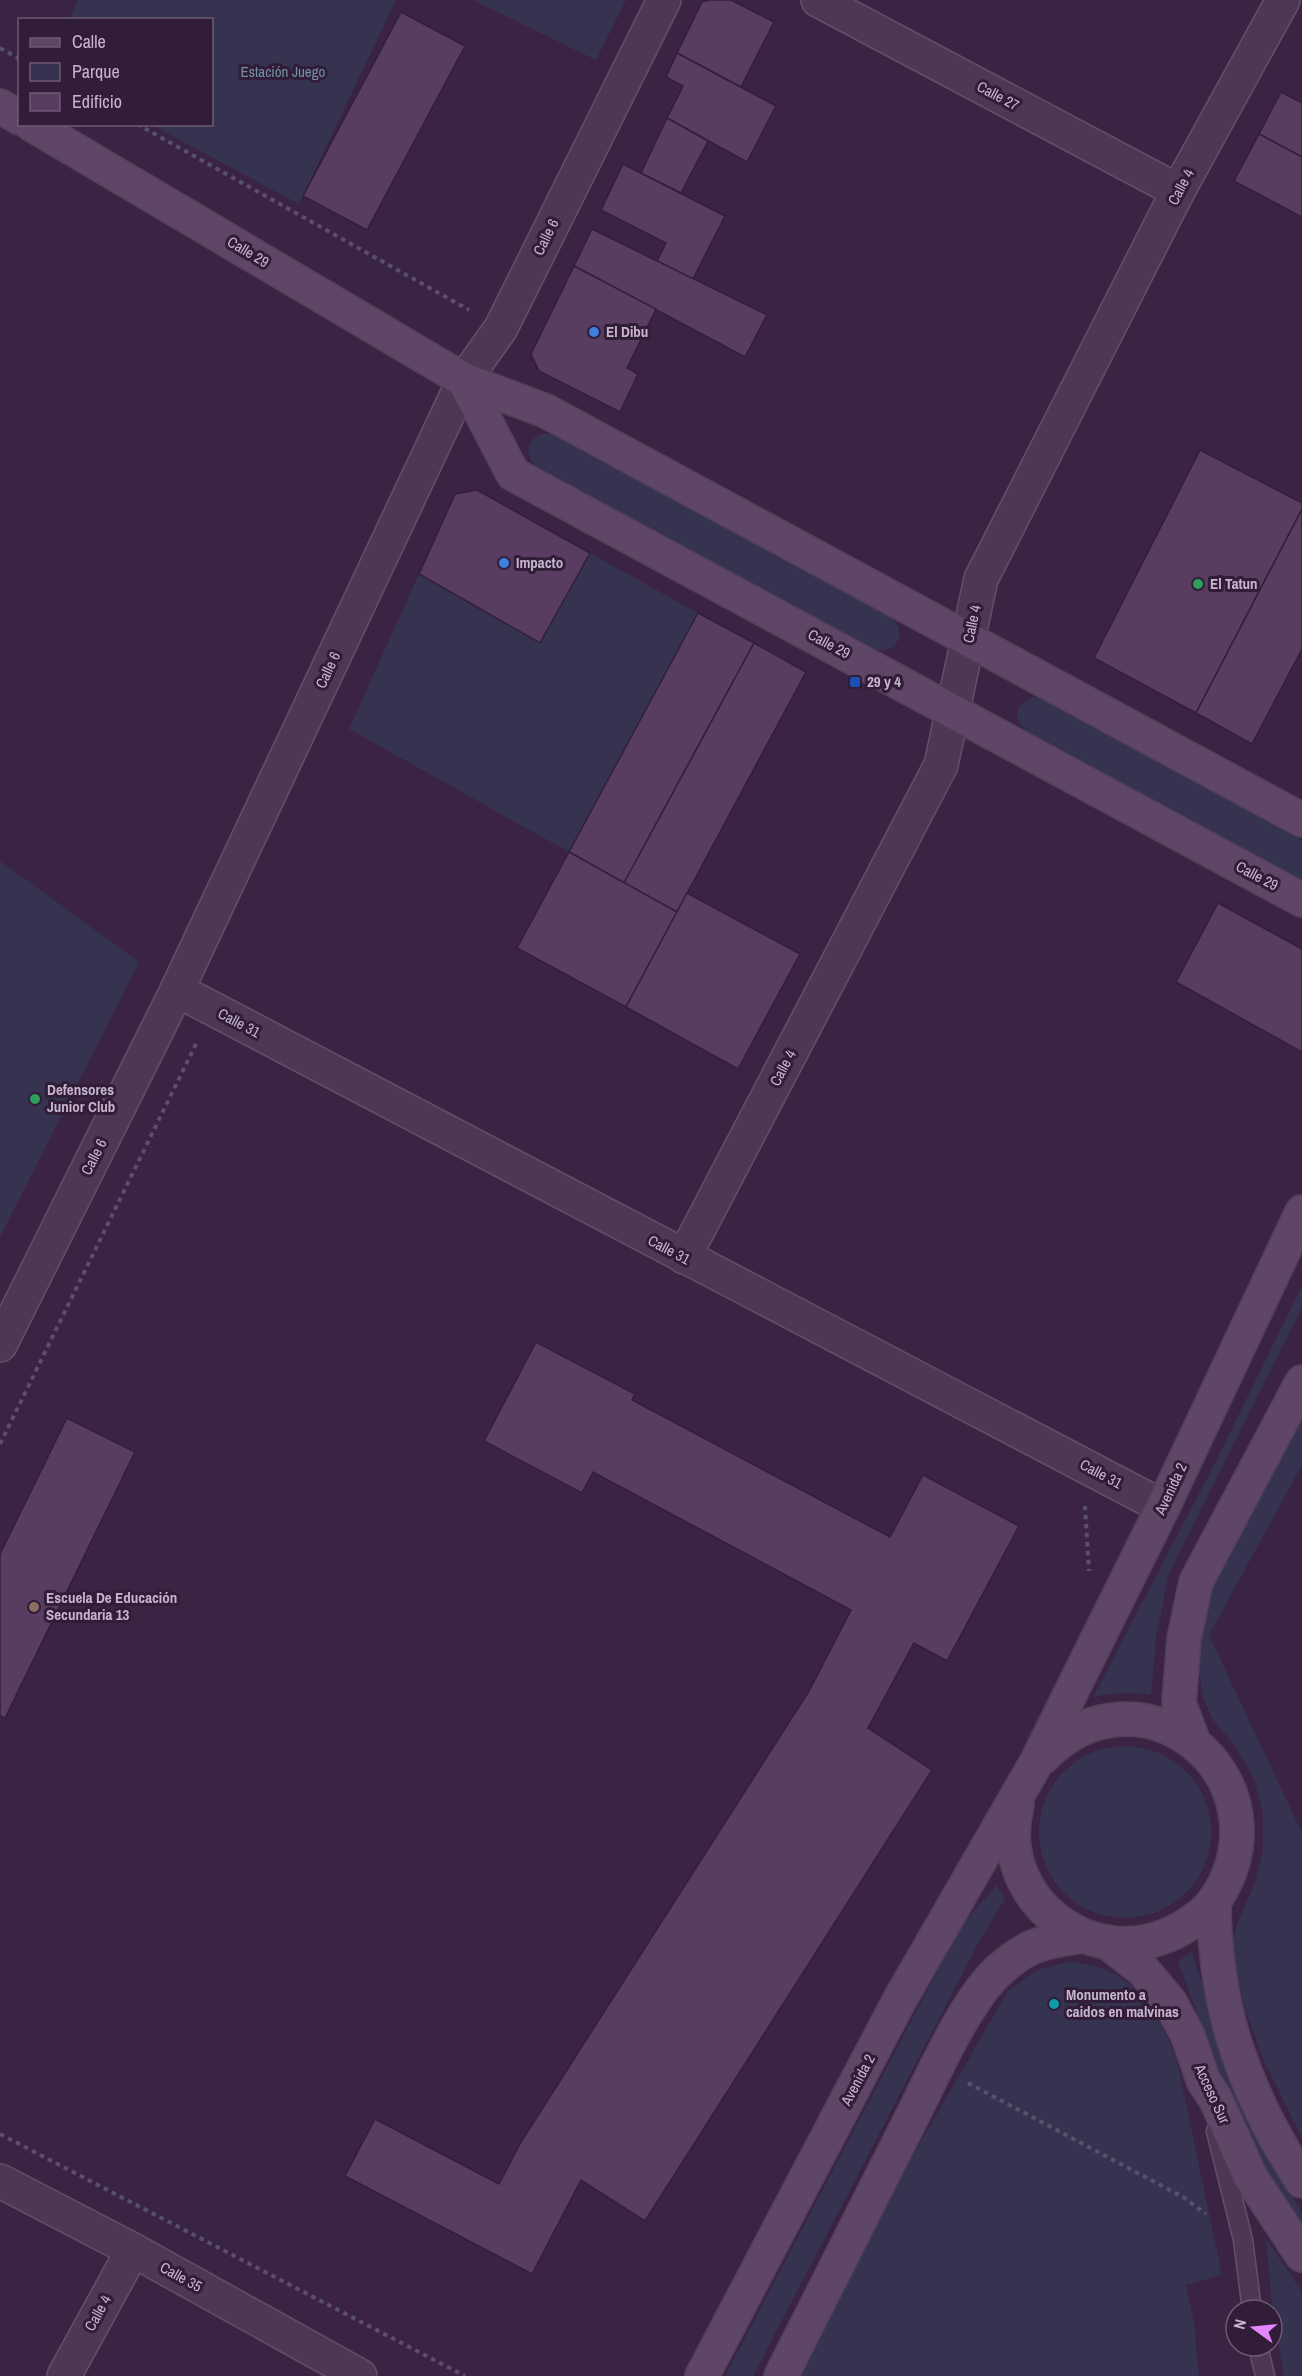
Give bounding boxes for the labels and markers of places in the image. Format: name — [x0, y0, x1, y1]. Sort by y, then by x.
place label: El Dibu — [606, 321, 648, 342]
marker: El Dibu — [587, 325, 601, 339]
place label: Impacto — [516, 552, 563, 573]
marker: Impacto — [497, 556, 511, 570]
place label: El Tatun — [1210, 573, 1258, 594]
marker: El Tatun — [1191, 577, 1205, 591]
place label: 29 y 4 — [867, 671, 901, 692]
marker: 29 y 4 — [848, 675, 862, 689]
place label: Defensores Junior Club — [47, 1079, 115, 1117]
marker: Defensores Junior Club — [28, 1092, 42, 1106]
place label: Escuela De Educación Secundaria 13 — [46, 1587, 177, 1625]
marker: Escuela De Educación Secundaria 13 — [27, 1600, 41, 1614]
place label: Monumento a caidos en malvinas — [1066, 1984, 1179, 2022]
marker: Monumento a caidos en malvinas — [1047, 1997, 1061, 2011]

